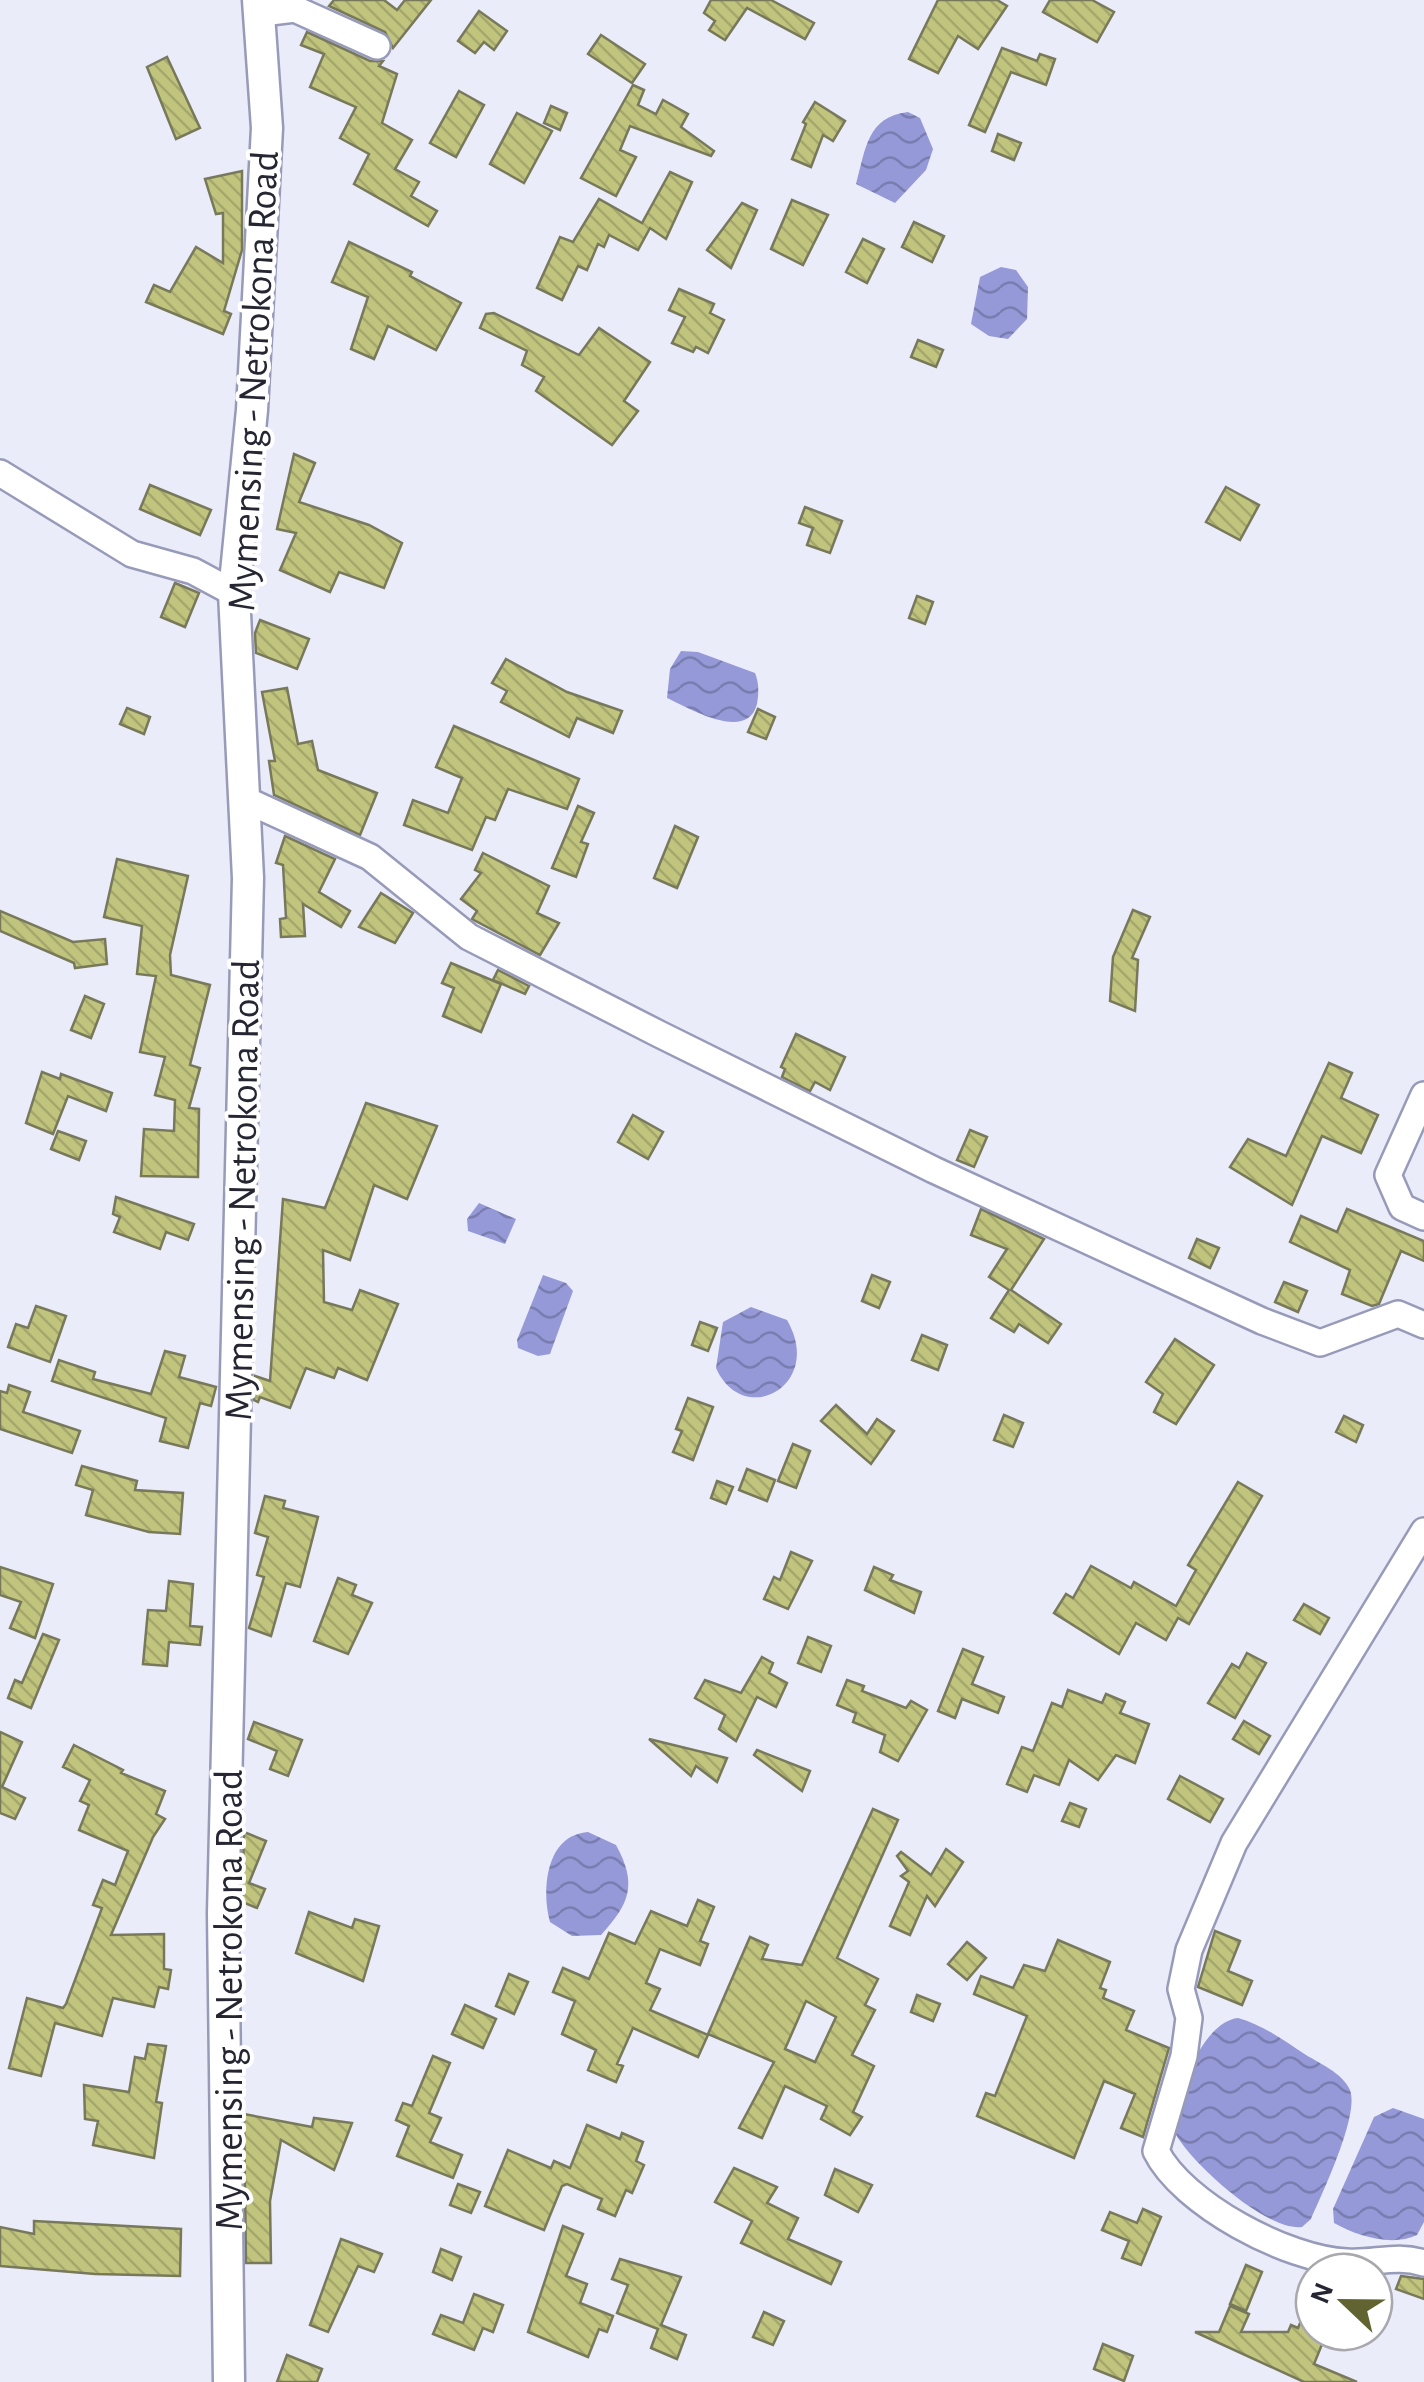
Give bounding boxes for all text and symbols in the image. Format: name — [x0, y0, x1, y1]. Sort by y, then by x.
street label: Mymensing - Netrokona Road — [222, 150, 286, 613]
street label: Mymensing - Netrokona Road — [219, 959, 267, 1421]
street label: Mymensing - Netrokona Road — [210, 1769, 250, 2231]
north arrow — [1294, 2252, 1394, 2352]
text: N — [1306, 2279, 1339, 2308]

